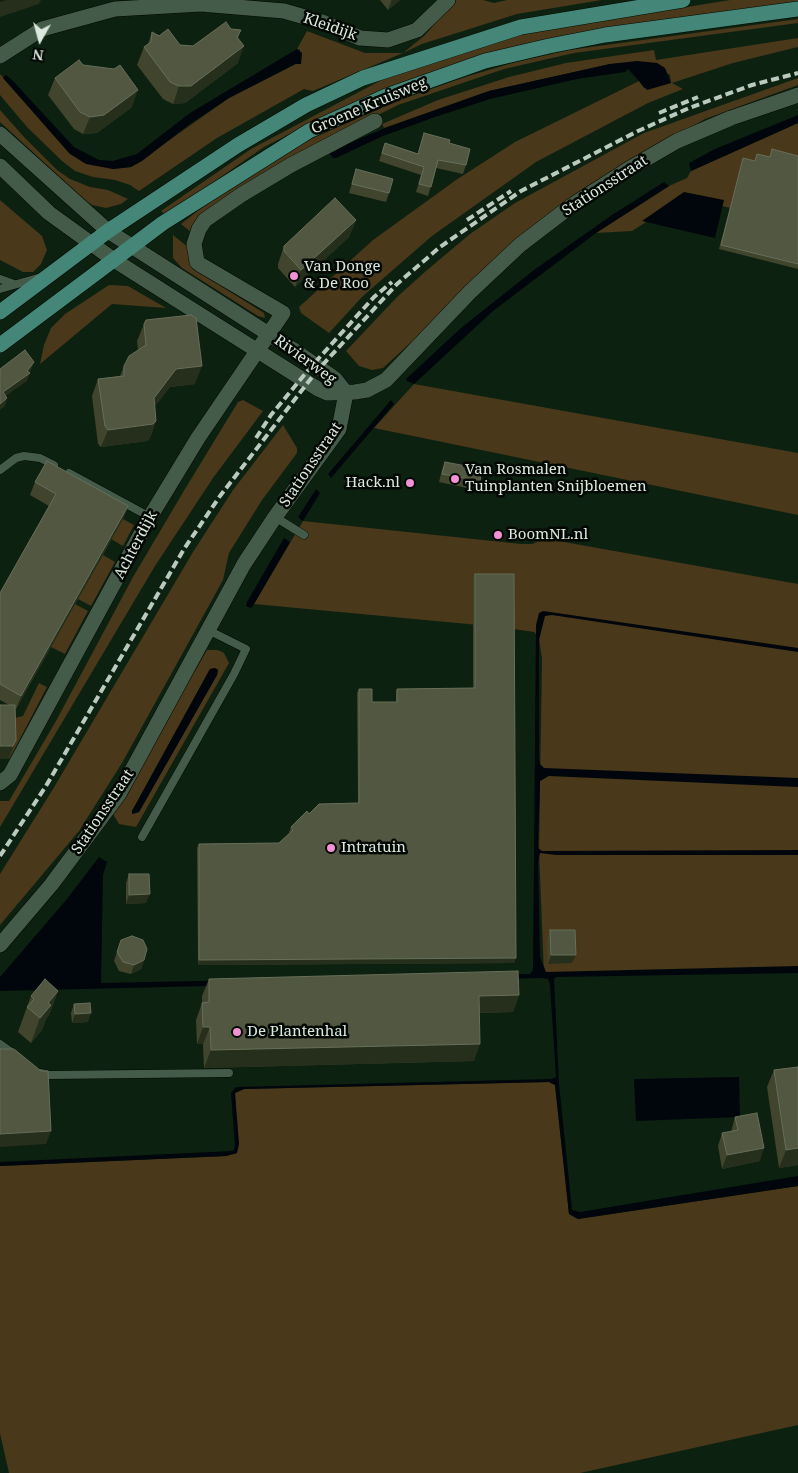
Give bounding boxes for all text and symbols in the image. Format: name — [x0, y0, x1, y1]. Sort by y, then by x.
street label: Kleidijk — [301, 9, 359, 45]
north arrow — [15, 15, 65, 65]
text: N — [31, 45, 45, 65]
street label: Groene Kruisweg — [309, 74, 429, 138]
street label: Stationsstraat — [559, 152, 651, 220]
place label: Van Donge & De Roo — [304, 258, 381, 293]
marker: Van Donge & De Roo — [288, 270, 300, 282]
street label: Rivierweg — [270, 331, 340, 389]
street label: Stationsstraat — [276, 419, 346, 511]
place label: Van Rosmalen Tuinplanten Snijbloemen — [465, 461, 647, 496]
marker: Van Rosmalen Tuinplanten Snijbloemen — [449, 473, 461, 485]
place label: Hack.nl — [345, 474, 400, 492]
marker: Hack.nl — [404, 477, 416, 489]
street label: Achterdijk — [110, 508, 162, 582]
place label: BoomNL.nl — [508, 526, 588, 544]
marker: BoomNL.nl — [492, 529, 504, 541]
street label: Stationsstraat — [68, 766, 138, 858]
place label: Intratuin — [341, 839, 406, 857]
marker: Intratuin — [325, 842, 337, 854]
place label: De Plantenhal — [247, 1023, 347, 1041]
marker: De Plantenhal — [231, 1026, 243, 1038]

